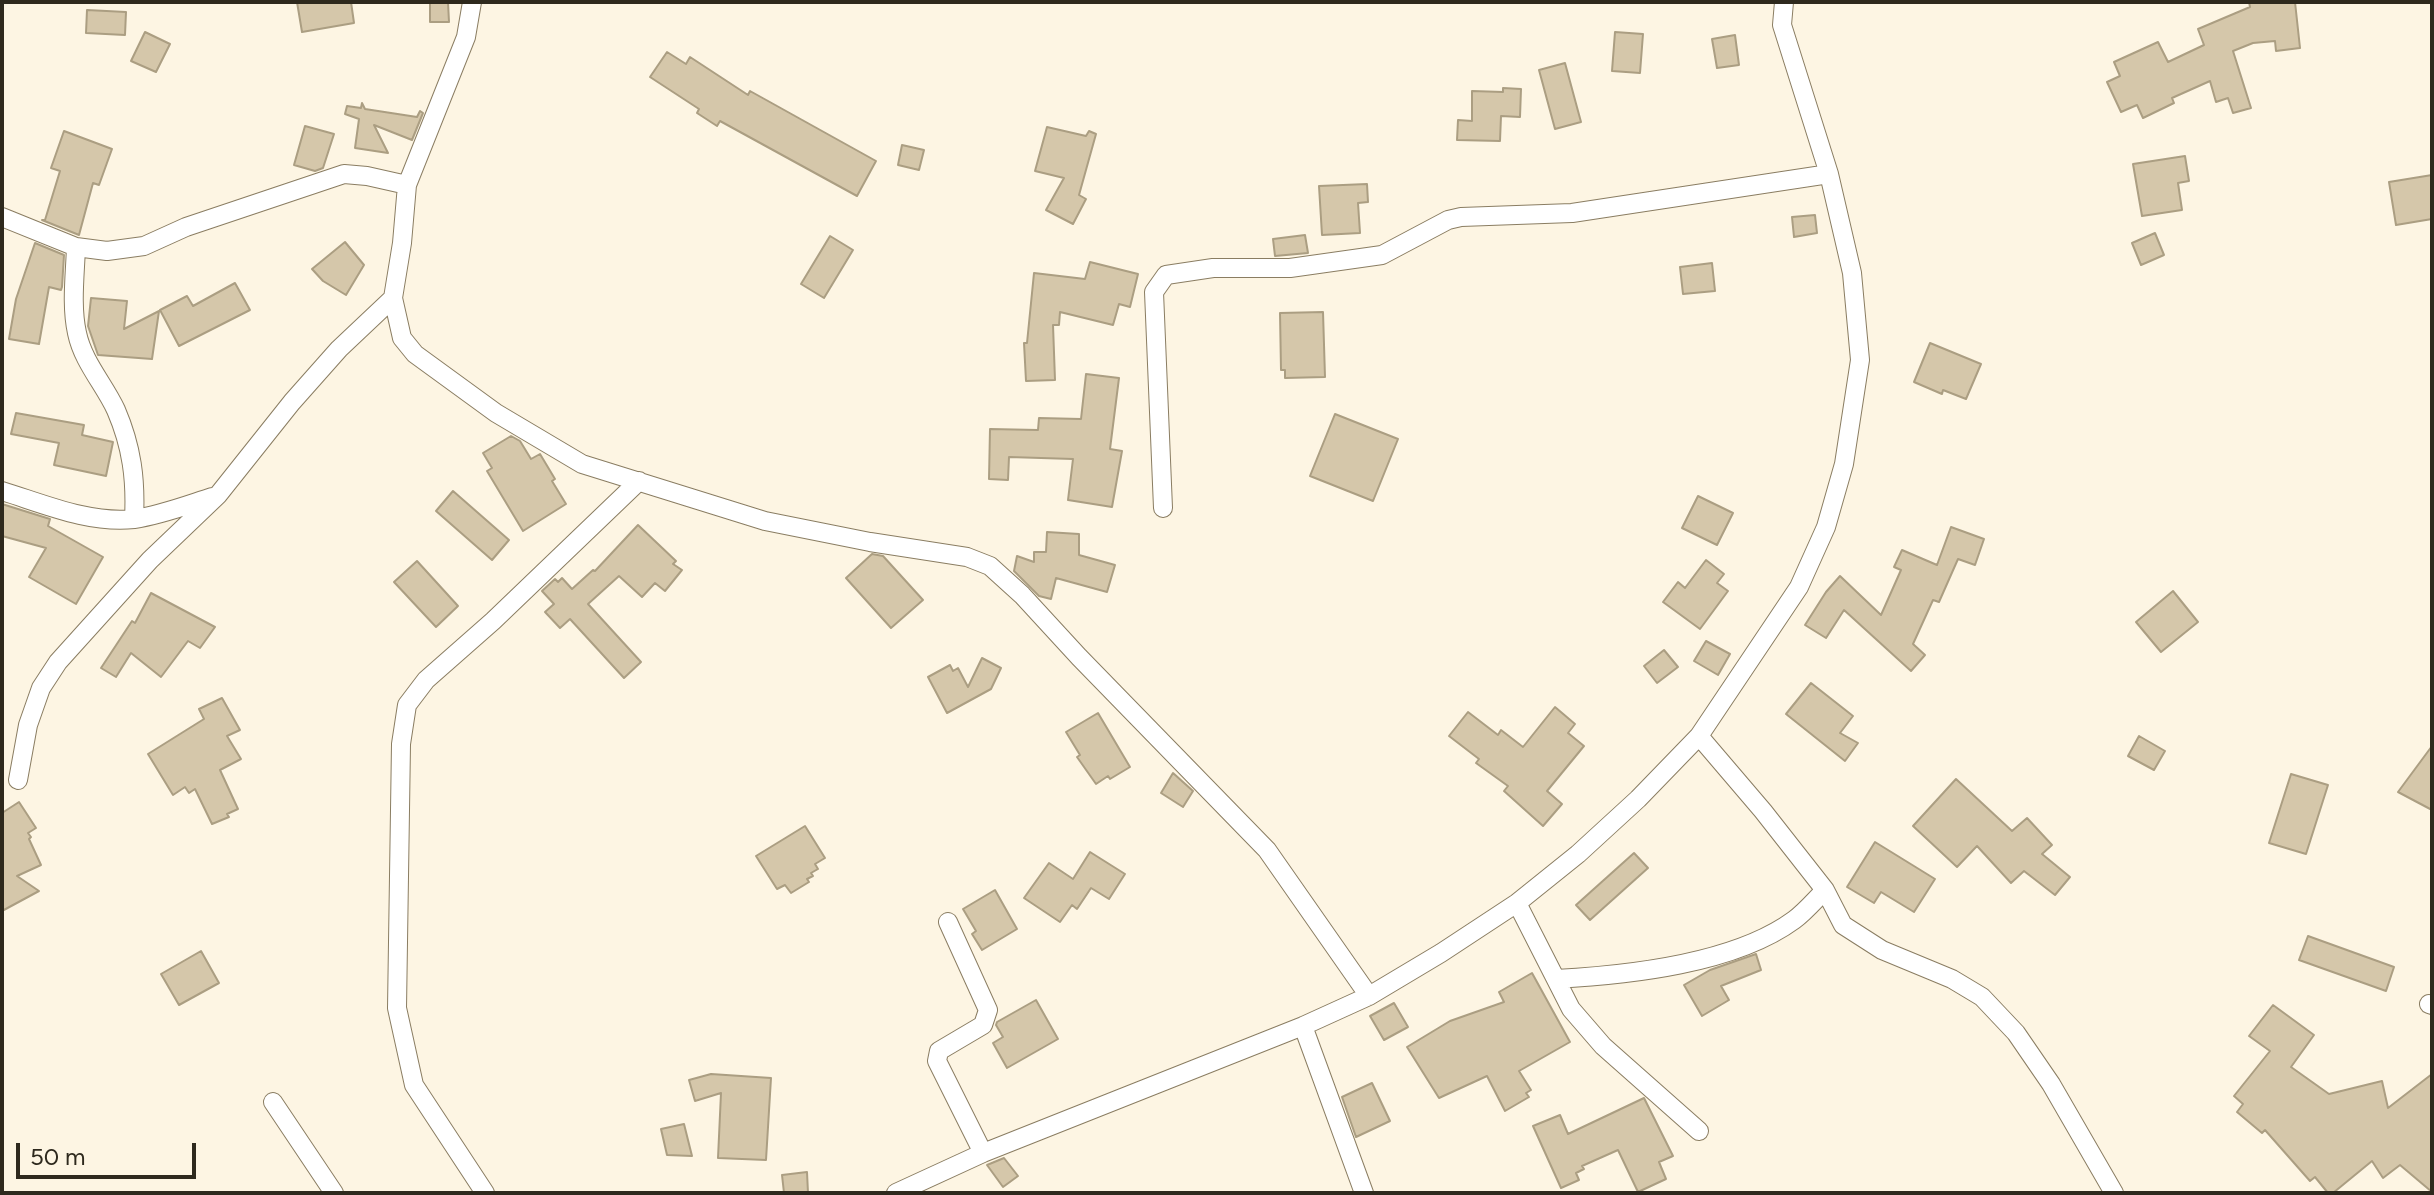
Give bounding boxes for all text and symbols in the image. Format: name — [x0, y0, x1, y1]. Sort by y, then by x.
scale bar — [20, 1127, 200, 1177]
text: 50 m — [30, 1142, 86, 1171]

